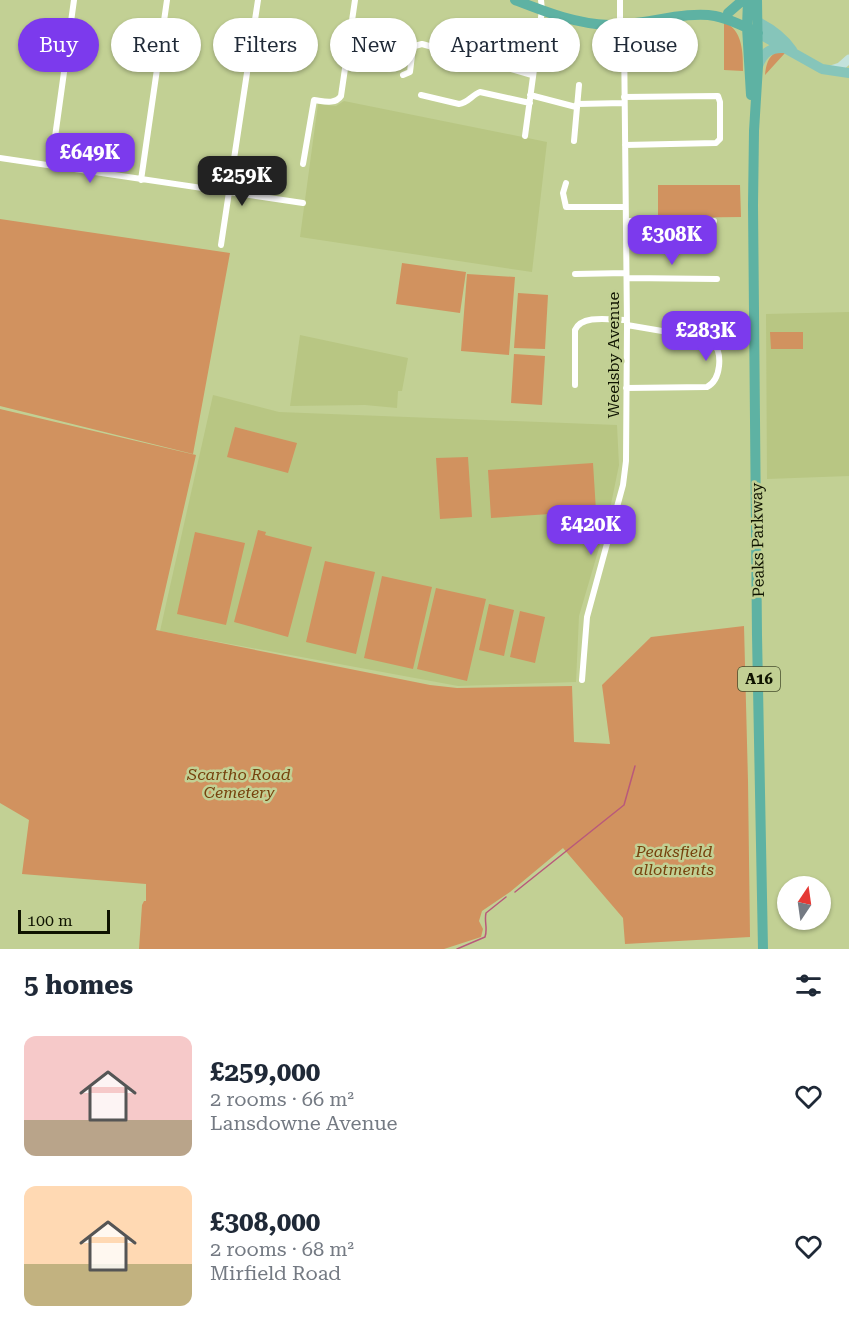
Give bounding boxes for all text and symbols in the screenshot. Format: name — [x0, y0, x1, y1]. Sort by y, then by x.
chip: Buy — [18, 18, 99, 72]
chip: Rent — [111, 18, 201, 72]
chip: Filters — [213, 18, 318, 72]
chip: New — [330, 18, 417, 72]
chip: Apartment — [429, 18, 580, 72]
chip: House — [592, 18, 698, 72]
pin: £649K — [48, 133, 132, 184]
text: £649K — [60, 140, 120, 164]
pin: £259K — [200, 156, 284, 207]
text: £259K — [212, 163, 272, 187]
pin: £308K — [630, 215, 714, 266]
text: £308K — [642, 222, 702, 246]
street label: Weelsby Avenue — [604, 292, 623, 418]
pin: £283K — [664, 311, 748, 362]
text: £283K — [676, 318, 736, 342]
street label: Peaks Parkway — [747, 482, 768, 598]
pin: £420K — [549, 505, 633, 556]
text: £420K — [561, 512, 621, 536]
road number: A16 — [738, 667, 780, 691]
park label: Scartho Road Cemetery — [186, 765, 291, 802]
park label: Peaksfield allotments — [634, 842, 714, 879]
north arrow — [777, 876, 831, 930]
map controls — [777, 876, 831, 930]
scale bar — [18, 907, 110, 934]
text: 100 m — [27, 911, 73, 930]
icon: filters — [792, 969, 825, 1002]
text: 5 homes — [24, 970, 133, 1000]
text: £259,000 — [210, 1057, 320, 1087]
icon: home — [72, 1060, 144, 1132]
icon: heart — [792, 1080, 825, 1113]
text: 2 rooms · 66 m² — [210, 1087, 354, 1111]
text: Lansdowne Avenue — [210, 1111, 398, 1135]
text: £308,000 — [210, 1207, 320, 1237]
icon: home — [72, 1210, 144, 1282]
icon: heart — [792, 1230, 825, 1263]
text: 2 rooms · 68 m² — [210, 1237, 354, 1261]
text: Mirfield Road — [210, 1261, 341, 1285]

